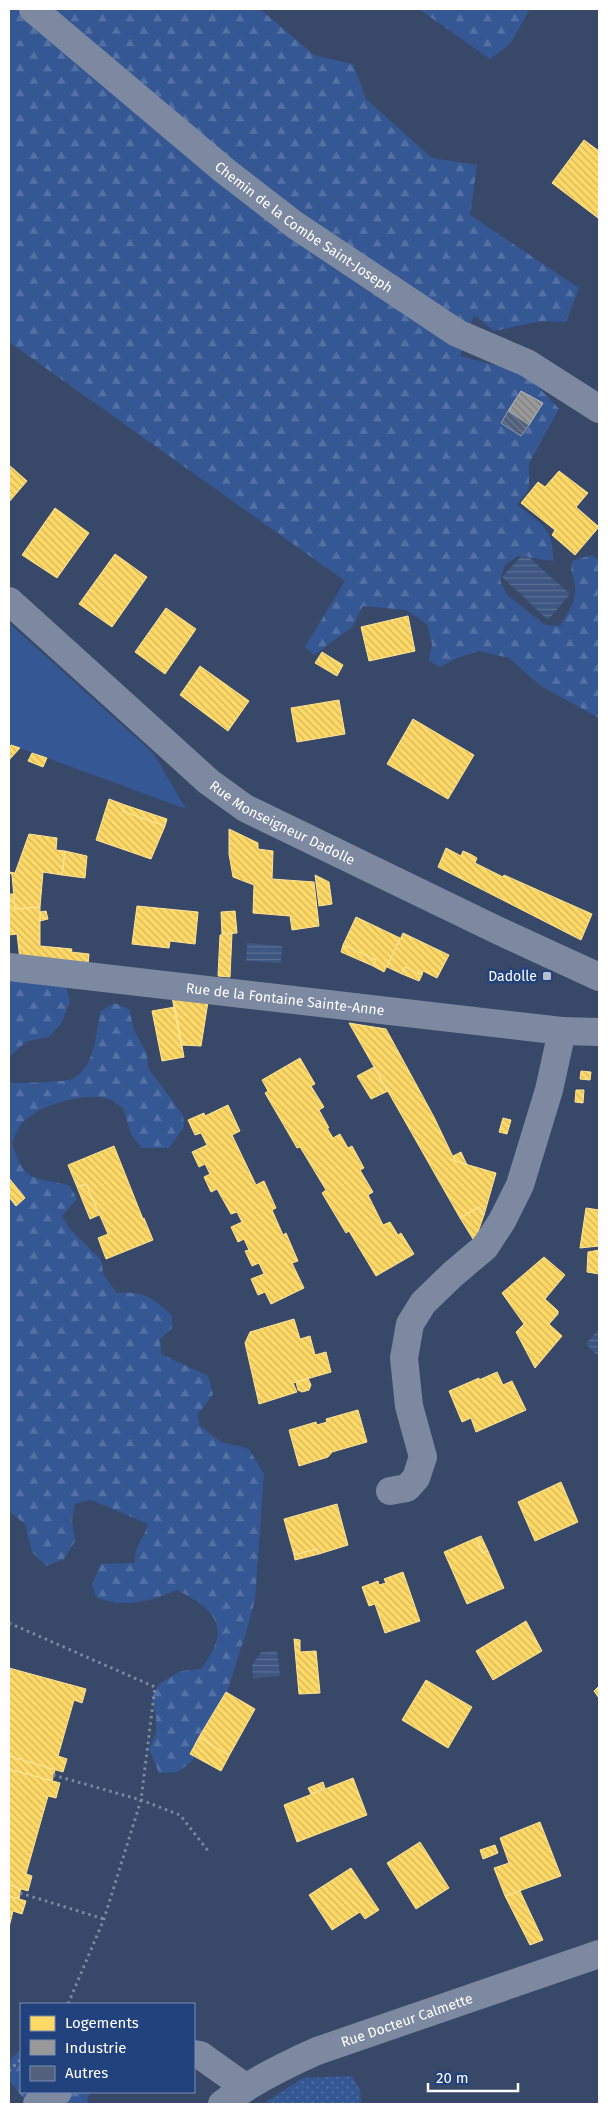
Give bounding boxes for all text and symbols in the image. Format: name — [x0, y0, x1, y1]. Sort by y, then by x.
street label: Chemin de la Combe Saint-Joseph — [211, 158, 396, 296]
street label: Rue Monseigneur Dadolle — [206, 777, 358, 868]
place label: Dadolle — [488, 968, 537, 985]
marker: Dadolle — [541, 970, 553, 982]
street label: Rue de la Fontaine Sainte-Anne — [185, 979, 385, 1019]
street label: Rue Docteur Calmette — [339, 1990, 475, 2051]
legend — [20, 2003, 195, 2093]
text: Logements — [65, 2014, 139, 2032]
text: Industrie — [65, 2039, 127, 2057]
scale bar — [428, 2060, 518, 2092]
text: Autres — [65, 2064, 108, 2082]
text: 20 m — [436, 2069, 469, 2087]

